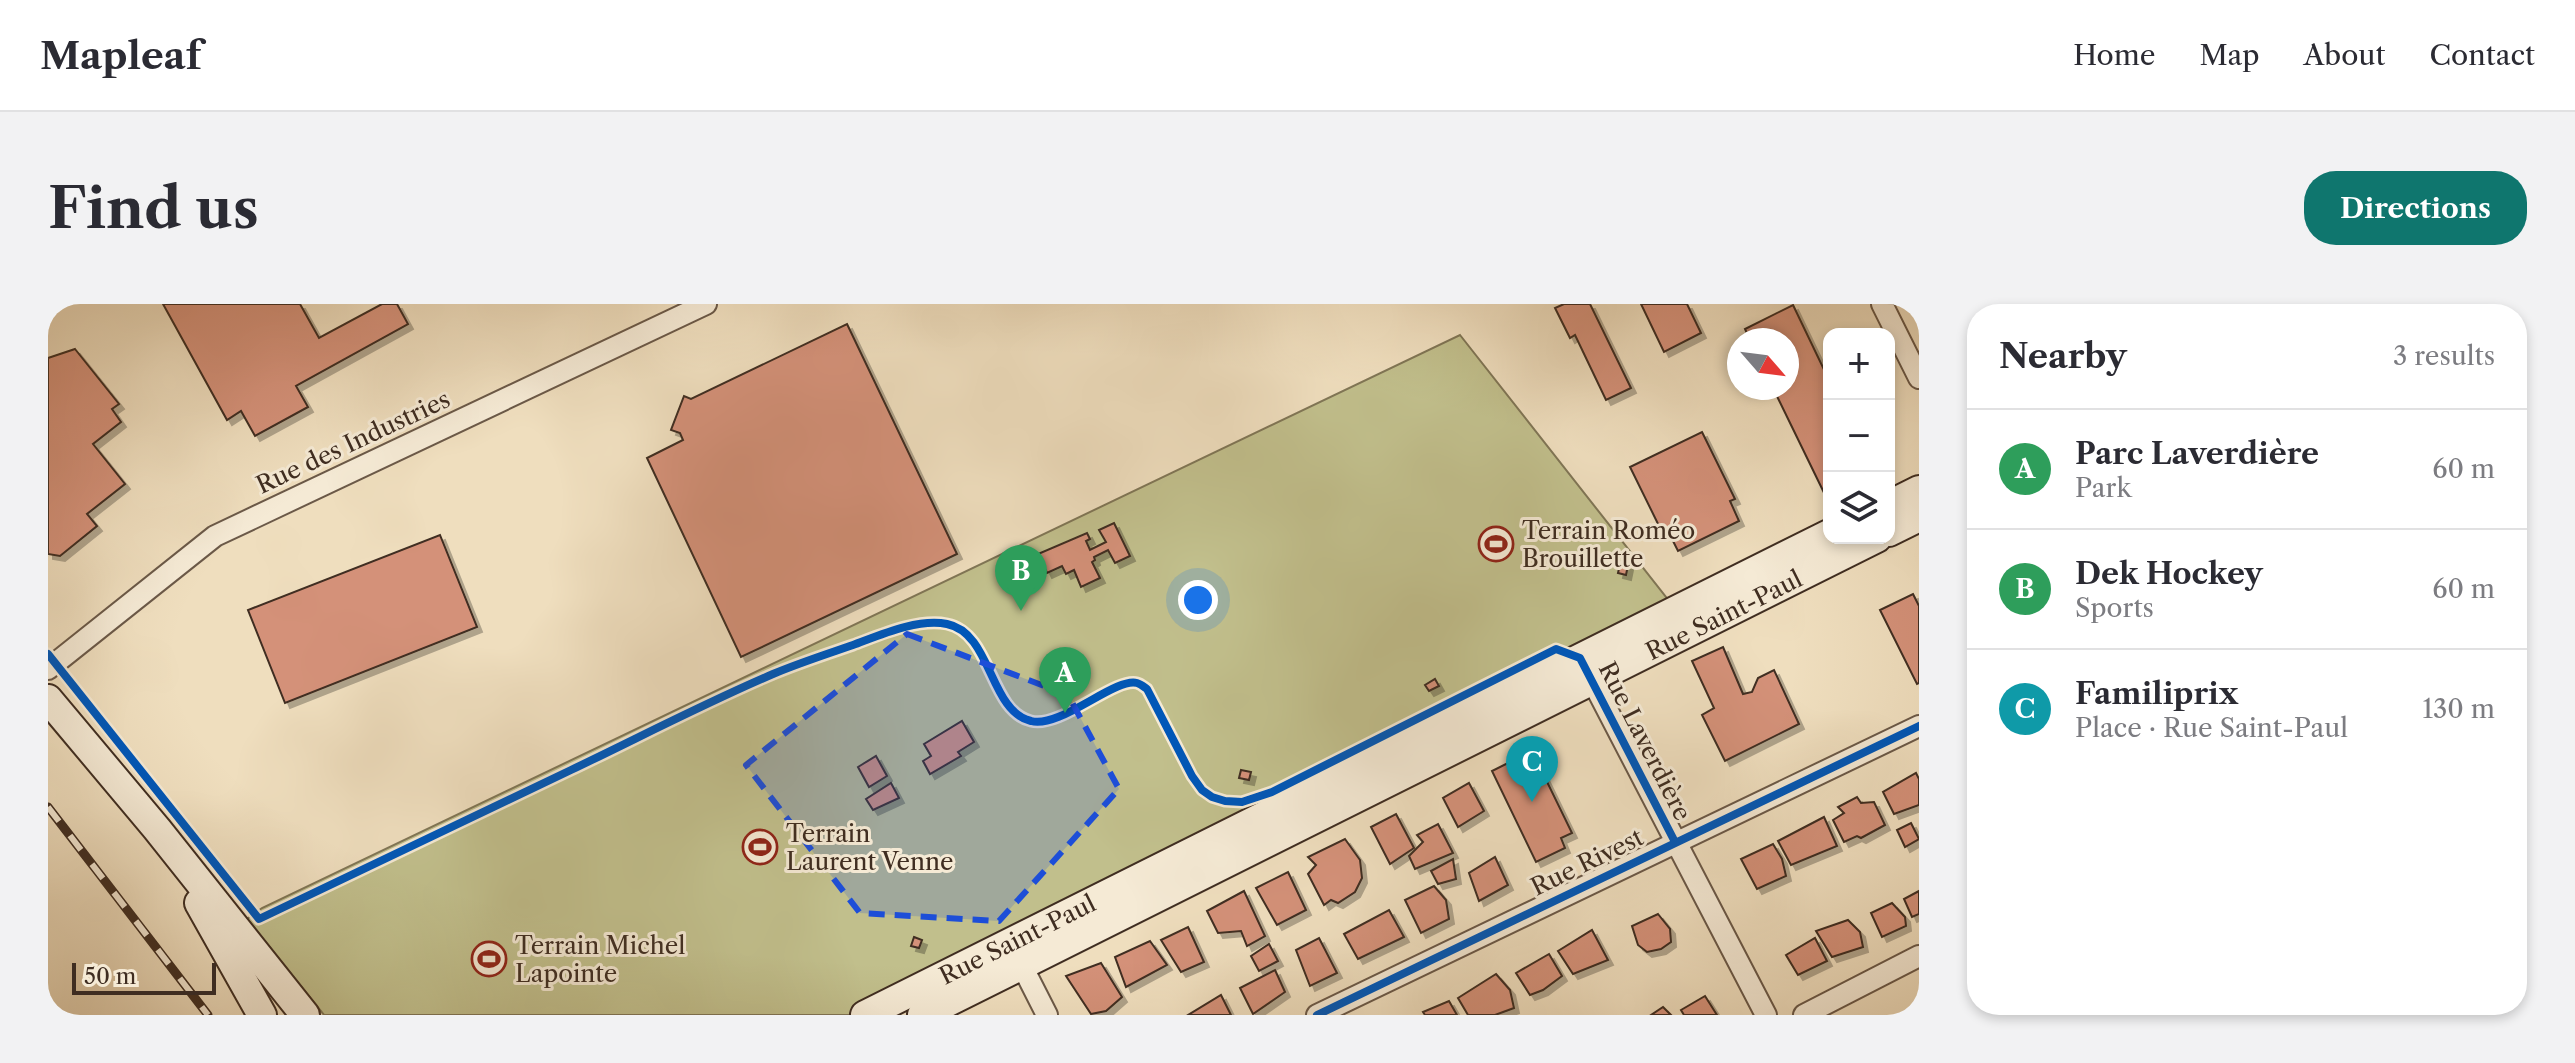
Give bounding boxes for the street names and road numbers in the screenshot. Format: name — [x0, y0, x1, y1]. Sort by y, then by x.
street label: Rue des Industries — [251, 384, 455, 500]
street label: Rue Saint-Paul — [1641, 563, 1806, 666]
street label: Rue Laverdière — [1593, 657, 1697, 825]
street label: Rue Rivest — [1526, 822, 1648, 902]
street label: Rue Saint-Paul — [934, 888, 1100, 990]

